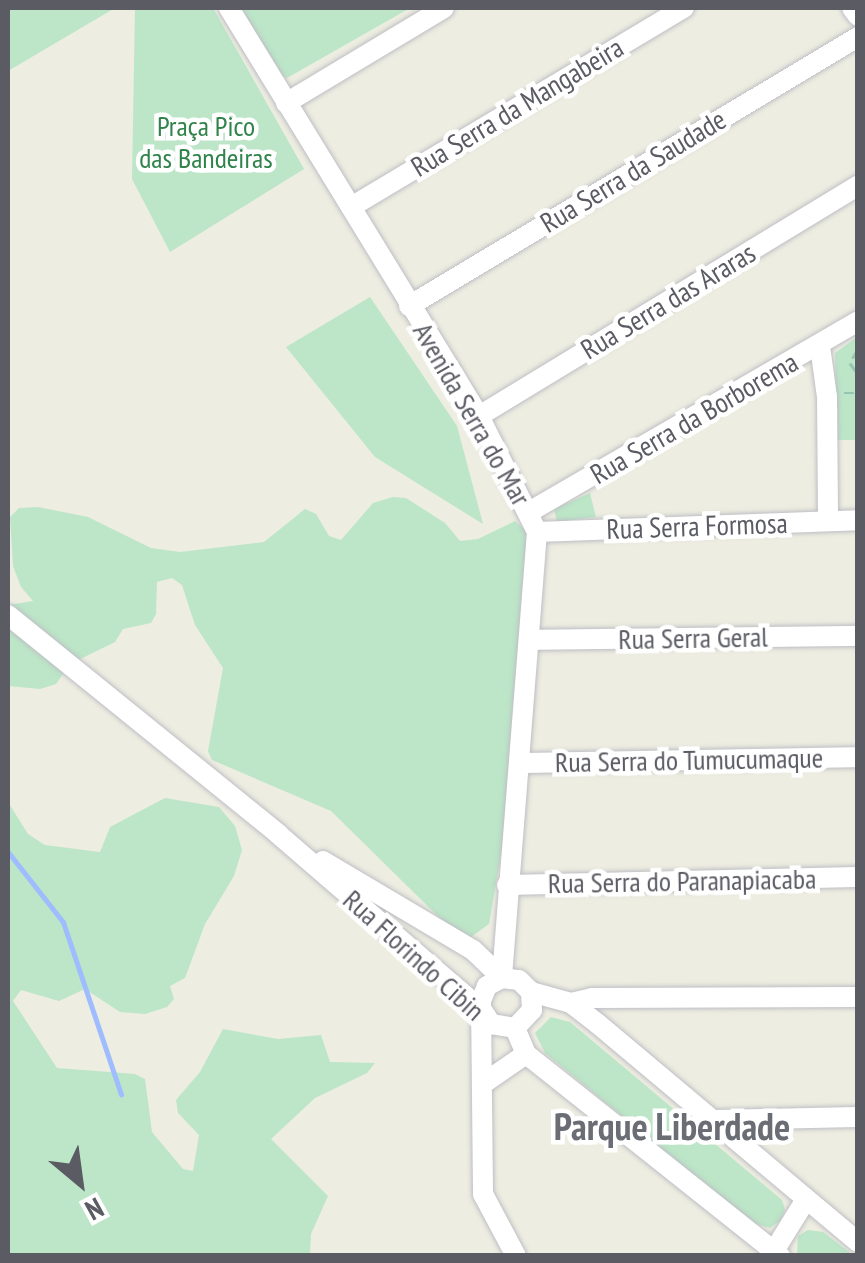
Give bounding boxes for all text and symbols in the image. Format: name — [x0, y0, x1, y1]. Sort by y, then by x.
street label: Rua Serra da Mangabeira — [405, 30, 629, 184]
street label: Rua Serra da Saudade — [534, 102, 732, 240]
park label: Praça Pico das Bandeiras — [139, 109, 273, 175]
street label: Rua Serra das Araras — [575, 236, 761, 366]
street label: Avenida Serra do Mar — [406, 317, 538, 511]
street label: Rua Serra da Borborema — [584, 345, 804, 491]
street label: Rua Serra Formosa — [606, 506, 788, 546]
street label: Rua Serra Geral — [618, 620, 768, 656]
street label: Rua Serra do Tumucumaque — [554, 741, 824, 779]
street label: Rua Serra do Paranapiacaba — [548, 862, 816, 900]
street label: Rua Florindo Cibin — [336, 883, 492, 1027]
district label: Parque Liberdade — [554, 1103, 790, 1149]
north arrow — [30, 1133, 130, 1233]
text: N — [79, 1190, 110, 1230]

